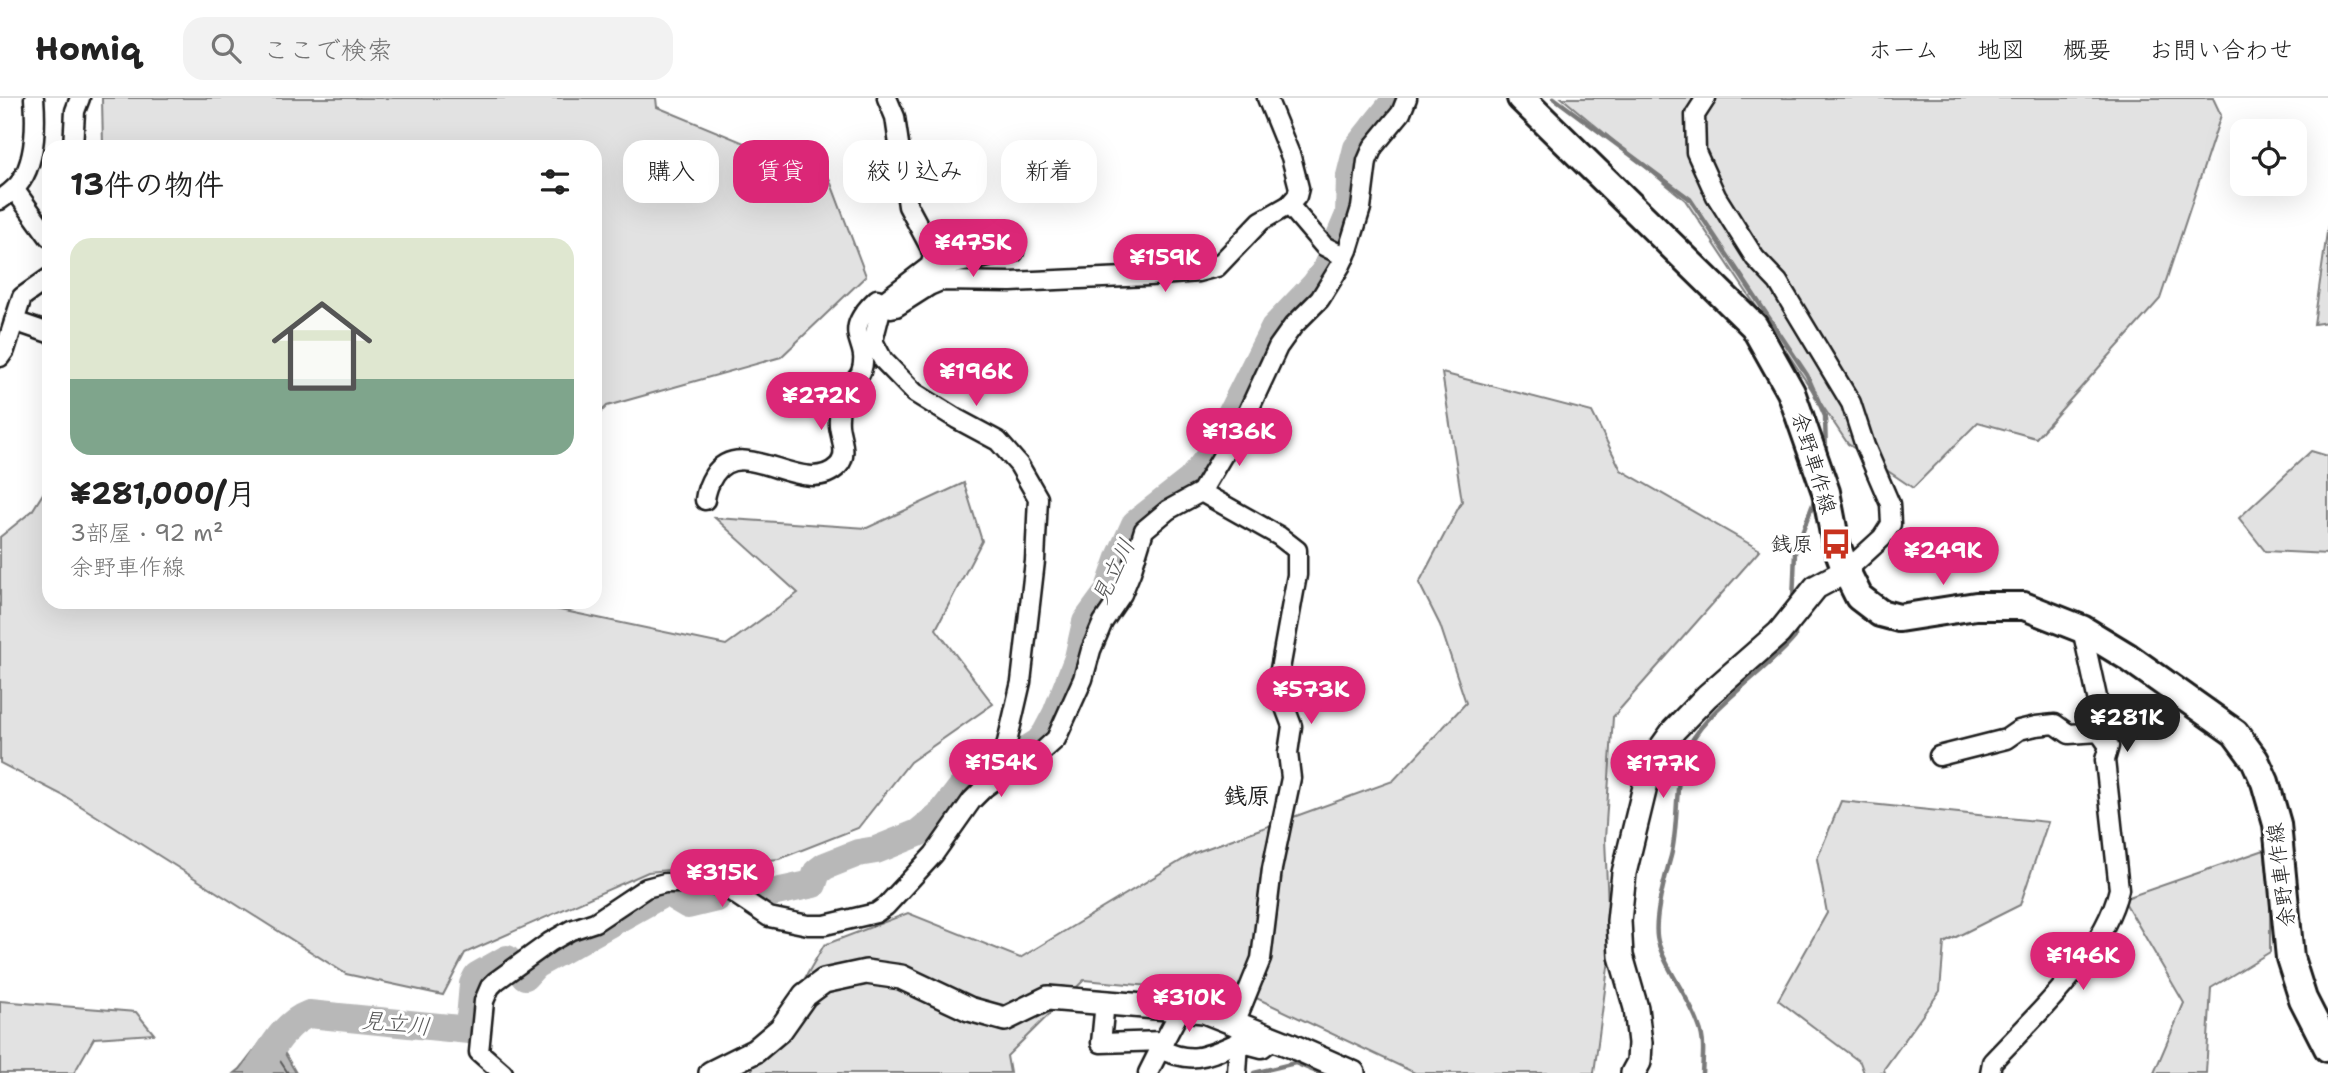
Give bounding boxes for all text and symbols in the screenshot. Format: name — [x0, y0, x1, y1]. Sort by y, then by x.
search box — [183, 17, 673, 80]
text: Homiq — [35, 26, 141, 71]
icon: search — [207, 29, 245, 67]
text: ここで検索 — [263, 32, 393, 67]
text: ホーム — [1868, 34, 1939, 66]
text: 地図 — [1977, 34, 2025, 66]
text: 概要 — [2063, 34, 2111, 66]
text: お問い合わせ — [2149, 34, 2293, 66]
map controls — [2230, 119, 2307, 196]
button: locate — [2230, 119, 2307, 196]
chip: 購入 — [623, 140, 719, 203]
chip: 賃貸 — [733, 140, 829, 203]
chip: 絞り込み — [843, 140, 987, 203]
chip: 新着 — [1001, 140, 1097, 203]
icon: filters — [536, 163, 574, 201]
text: 13件の物件 — [70, 164, 224, 205]
pin: ¥475K — [924, 220, 1022, 279]
text: ¥475K — [935, 227, 1011, 257]
pin: ¥159K — [1116, 234, 1214, 294]
text: ¥159K — [1129, 242, 1201, 272]
icon: home — [259, 283, 385, 409]
pin: ¥196K — [927, 348, 1025, 408]
text: ¥196K — [939, 356, 1013, 386]
pin: ¥272K — [772, 372, 870, 432]
text: ¥272K — [782, 380, 860, 410]
pin: ¥136K — [1190, 408, 1288, 468]
street label: 余野車作線 — [1785, 409, 1843, 517]
text: ¥136K — [1202, 416, 1276, 446]
text: ¥281,000/月 — [70, 473, 256, 514]
text: 3部屋 · 92 m² — [70, 518, 224, 548]
bus stop icon: 銭原 — [1819, 527, 1853, 561]
pin: ¥249K — [1894, 528, 1992, 587]
place label: 銭原 — [1771, 530, 1813, 558]
water label: 見立川 — [1084, 533, 1142, 609]
text: ¥249K — [1904, 535, 1982, 565]
text: 余野車作線 — [70, 552, 185, 582]
pin: ¥573K — [1262, 666, 1360, 726]
text: ¥573K — [1272, 674, 1350, 704]
pin: ¥281K — [2078, 694, 2176, 754]
text: ¥281K — [2090, 702, 2164, 732]
pin: ¥154K — [952, 740, 1050, 799]
pin: ¥177K — [1614, 740, 1712, 800]
text: ¥154K — [965, 747, 1037, 777]
text: ¥177K — [1626, 748, 1700, 778]
district label: 銭原 — [1224, 781, 1270, 811]
street label: 余野車作線 — [2261, 821, 2301, 929]
pin: ¥315K — [673, 850, 771, 909]
text: ¥315K — [686, 857, 758, 887]
pin: ¥146K — [2034, 932, 2132, 992]
text: ¥146K — [2046, 940, 2120, 970]
pin: ¥310K — [1140, 974, 1238, 1034]
text: ¥310K — [1153, 982, 1225, 1012]
water label: 見立川 — [360, 1004, 432, 1042]

